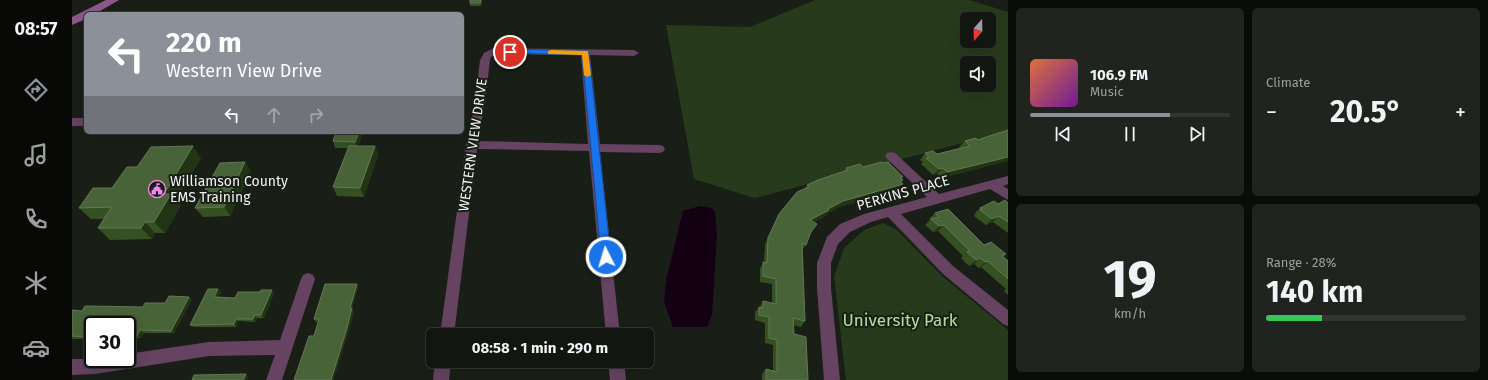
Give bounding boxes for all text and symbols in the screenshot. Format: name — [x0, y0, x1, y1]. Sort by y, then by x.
north arrow — [960, 12, 996, 48]
map controls — [960, 12, 996, 92]
text: 08:57 — [14, 18, 58, 40]
text: 220 m — [166, 26, 242, 59]
icon: left — [100, 28, 152, 80]
pin — [493, 35, 527, 69]
icon: arrive — [499, 41, 521, 63]
button: sound — [960, 56, 996, 92]
text: Western View Drive — [166, 60, 322, 82]
text: 106.9 FM — [1090, 66, 1148, 84]
text: Climate — [1266, 75, 1310, 90]
icon: directions — [22, 76, 50, 104]
street label: WESTERN VIEW DRIVE — [455, 77, 491, 213]
text: Music — [1090, 84, 1124, 99]
text: 20.5° — [1330, 94, 1402, 130]
text: − — [1266, 99, 1277, 126]
text: + — [1455, 99, 1466, 126]
icon: left — [221, 104, 243, 126]
icon: ahead — [263, 104, 285, 126]
icon: right — [305, 104, 327, 126]
icon: previous — [1052, 123, 1074, 145]
icon: pause — [1119, 123, 1141, 145]
icon: next — [1186, 123, 1208, 145]
icon: music — [22, 141, 50, 169]
street label: PERKINS PLACE — [855, 172, 951, 214]
place label: Williamson County EMS Training — [170, 173, 288, 206]
public building icon: Williamson County EMS Training — [147, 179, 167, 199]
icon: phone — [22, 205, 50, 233]
position arrow — [585, 236, 627, 278]
text: 19 — [1103, 248, 1157, 311]
text: Range · 28% — [1266, 255, 1336, 270]
icon: climate — [22, 269, 50, 297]
text: 140 km — [1266, 274, 1363, 310]
text: km/h — [1114, 306, 1146, 321]
park label: University Park — [843, 310, 958, 331]
speed limit sign: 30 — [84, 316, 136, 368]
icon: car — [22, 334, 50, 362]
text: 08:58 · 1 min · 290 m — [472, 339, 608, 357]

